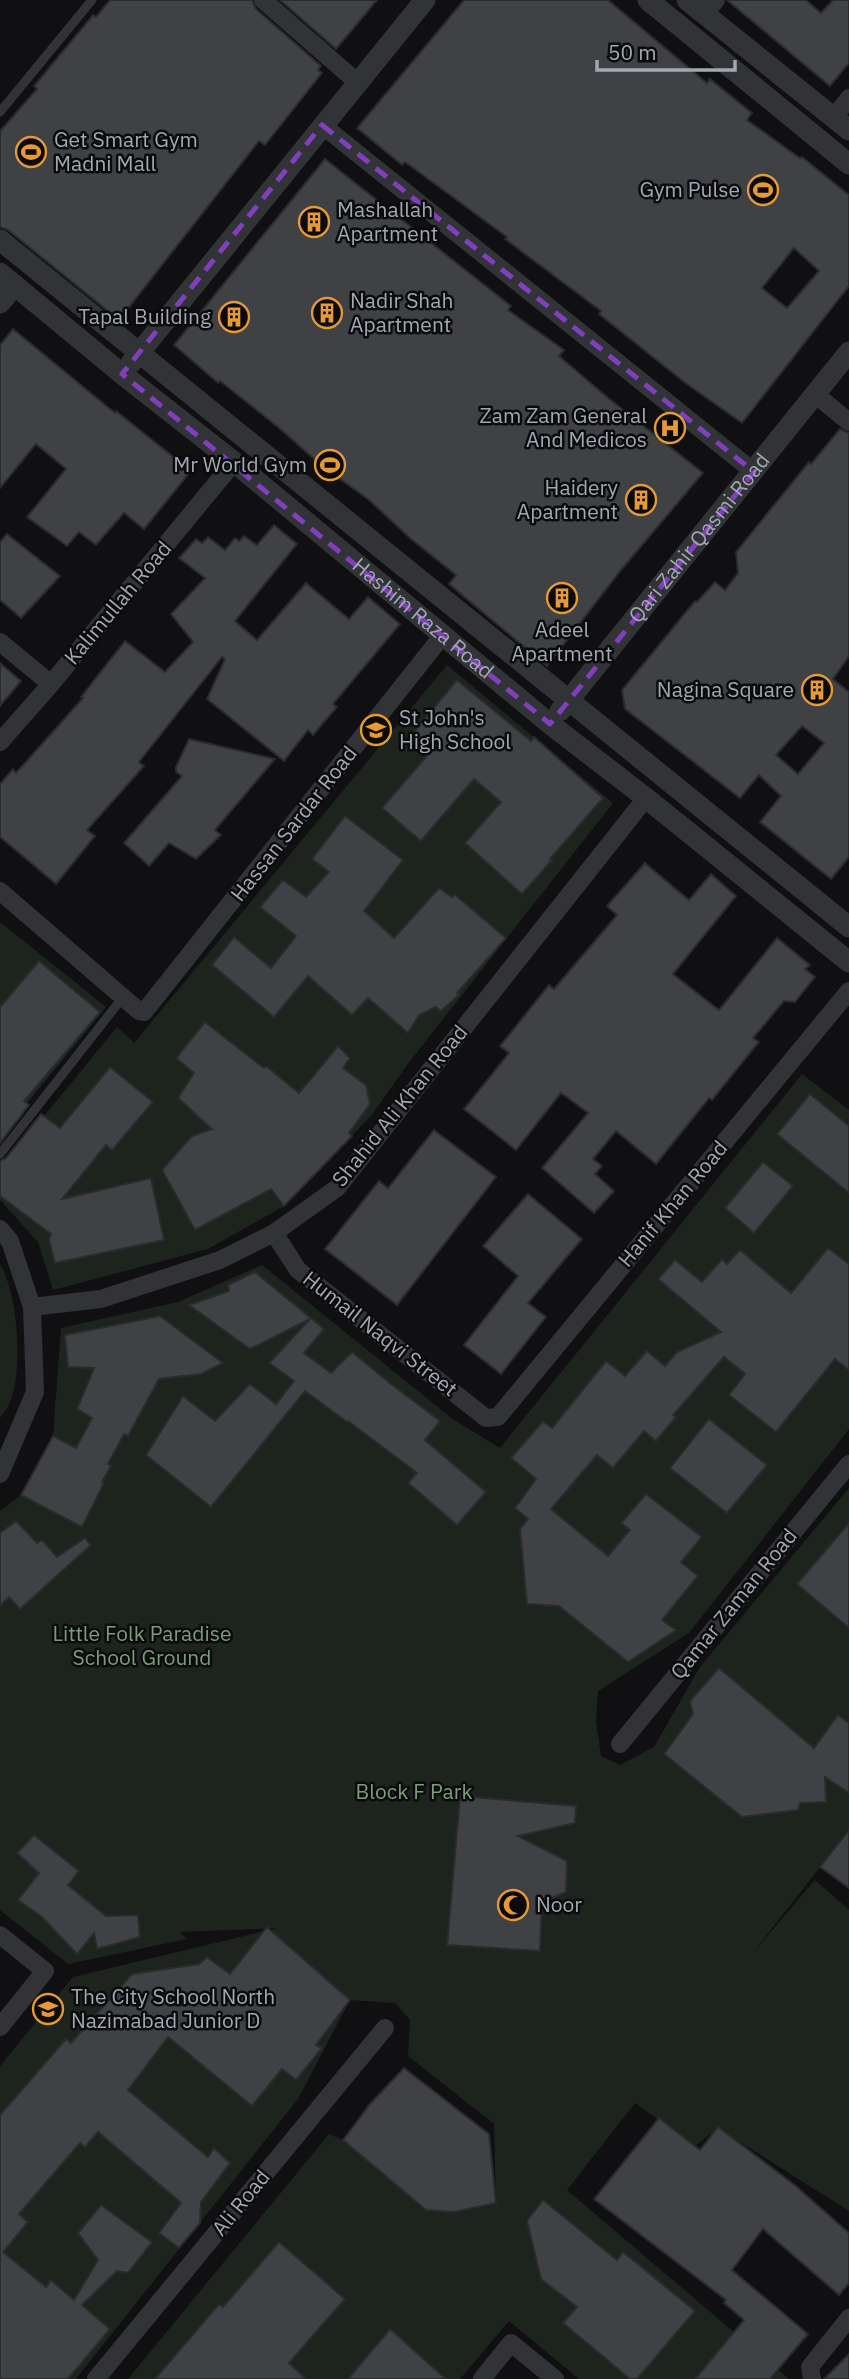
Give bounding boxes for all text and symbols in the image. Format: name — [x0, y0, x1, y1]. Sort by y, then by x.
scale bar — [597, 28, 735, 72]
text: 50 m — [608, 38, 657, 66]
place label: Get Smart Gym Madni Mall — [54, 125, 198, 177]
sports icon: Get Smart Gym Madni Mall — [14, 135, 48, 169]
sports icon: Gym Pulse — [746, 173, 780, 207]
place label: Gym Pulse — [640, 175, 740, 203]
place label: Mashallah Apartment — [337, 195, 438, 247]
building icon: Mashallah Apartment — [297, 205, 331, 239]
place label: Nadir Shah Apartment — [350, 286, 453, 338]
building icon: Nadir Shah Apartment — [310, 296, 344, 330]
building icon: Tapal Building — [217, 300, 251, 334]
place label: Tapal Building — [78, 302, 211, 330]
place label: Zam Zam General And Medicos — [480, 401, 647, 453]
hospital icon: Zam Zam General And Medicos — [653, 411, 687, 445]
street label: Qari Zahir Qasmi Road — [622, 447, 775, 628]
sports icon: Mr World Gym — [313, 448, 347, 482]
place label: Mr World Gym — [173, 450, 307, 478]
place label: Haidery Apartment — [517, 473, 619, 525]
building icon: Haidery Apartment — [624, 483, 658, 517]
street label: Kalimullah Road — [57, 535, 177, 670]
street label: Hashim Raza Road — [347, 551, 500, 685]
building icon: Adeel Apartment — [545, 581, 579, 615]
place label: Adeel Apartment — [511, 615, 613, 667]
building icon: Nagina Square — [800, 673, 834, 707]
place label: Nagina Square — [657, 675, 794, 703]
place label: St John's High School — [399, 703, 511, 755]
school or university icon: St John's High School — [359, 713, 393, 747]
street label: Hassan Sardar Road — [224, 740, 363, 907]
street label: Shahid Ali Khan Road — [325, 1019, 473, 1192]
street label: Hanif Khan Road — [611, 1134, 733, 1272]
street label: Humail Naqvi Street — [298, 1264, 464, 1402]
street label: Qamar Zaman Road — [664, 1522, 803, 1685]
park label: Little Folk Paradise School Ground — [53, 1619, 231, 1671]
park label: Block F Park — [356, 1777, 472, 1805]
mosque icon: Noor — [496, 1888, 530, 1922]
place label: Noor — [536, 1890, 582, 1918]
place label: The City School North Nazimabad Junior D — [71, 1982, 275, 2034]
school or university icon: The City School North Nazimabad Junior D — [31, 1992, 65, 2026]
street label: Ali Road — [205, 2163, 276, 2241]

